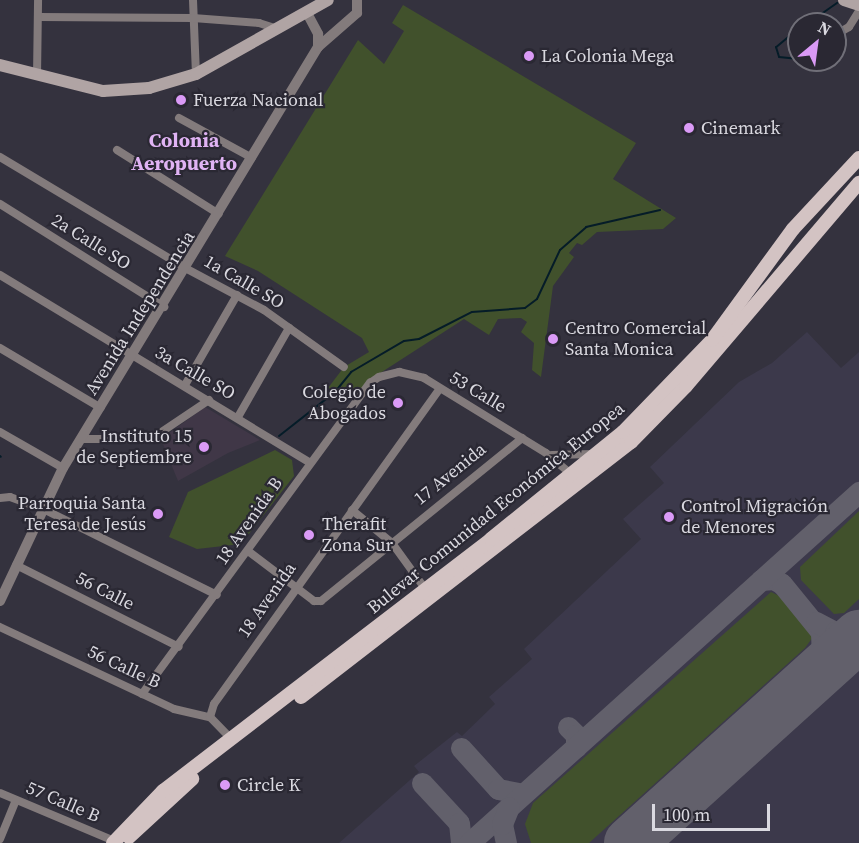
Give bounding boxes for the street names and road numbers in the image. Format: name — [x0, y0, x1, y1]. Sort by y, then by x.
street label: 2a Calle SO — [48, 209, 134, 275]
street label: Avenida Independencia — [81, 227, 199, 399]
street label: 1a Calle SO — [200, 250, 288, 314]
street label: 3a Calle SO — [151, 341, 239, 405]
street label: 53 Calle — [446, 367, 510, 417]
street label: Bulevar Comunidad Económica Europea — [363, 398, 629, 618]
street label: 17 Avenida — [410, 438, 490, 510]
street label: 18 Avenida B — [211, 473, 287, 569]
street label: 18 Avenida — [233, 558, 301, 642]
street label: 56 Calle — [72, 567, 138, 615]
street label: 56 Calle B — [84, 641, 164, 693]
street label: 57 Calle B — [23, 777, 103, 827]

